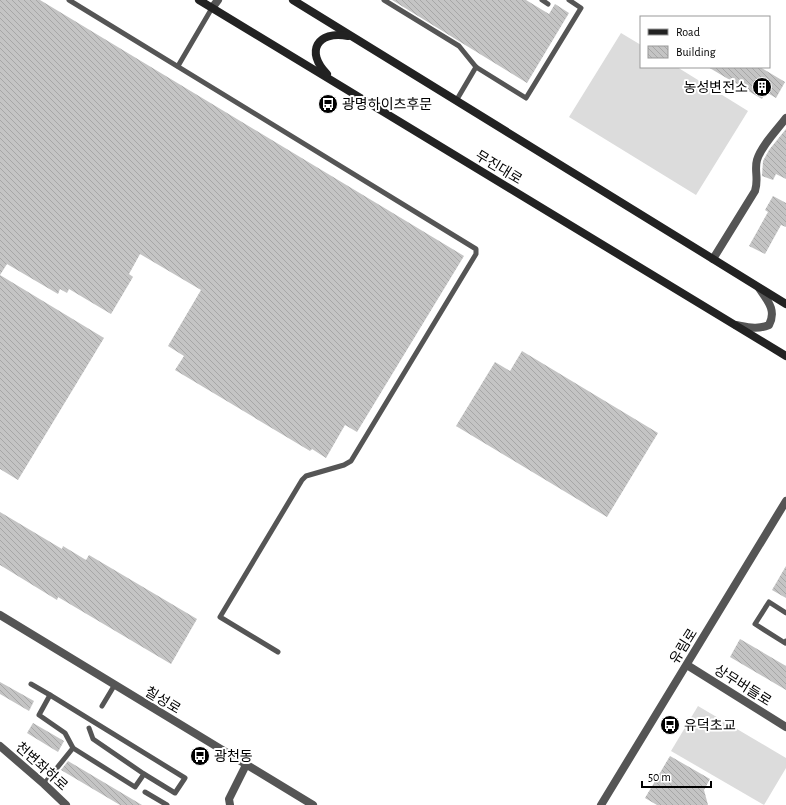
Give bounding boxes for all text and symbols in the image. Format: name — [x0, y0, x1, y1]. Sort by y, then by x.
legend — [640, 16, 770, 68]
text: Road — [676, 26, 700, 38]
text: Building — [676, 46, 716, 58]
building icon: 농성변전소 — [751, 76, 773, 98]
place label: 농성변전소 — [684, 80, 748, 95]
bus stop icon: 광명하이츠후문 — [317, 93, 339, 115]
place label: 광명하이츠후문 — [342, 97, 432, 112]
street label: 무진대로 — [473, 148, 525, 187]
street label: 유림로 — [667, 626, 700, 667]
street label: 상무버들로 — [711, 662, 774, 709]
street label: 칠성로 — [142, 683, 184, 717]
bus stop icon: 유덕초교 — [659, 714, 681, 736]
place label: 유덕초교 — [684, 718, 736, 733]
street label: 천변좌하로 — [13, 739, 71, 794]
bus stop icon: 광천동 — [189, 745, 211, 767]
place label: 광천동 — [214, 748, 253, 764]
scale bar — [642, 763, 711, 789]
text: 50 m — [648, 771, 671, 783]

